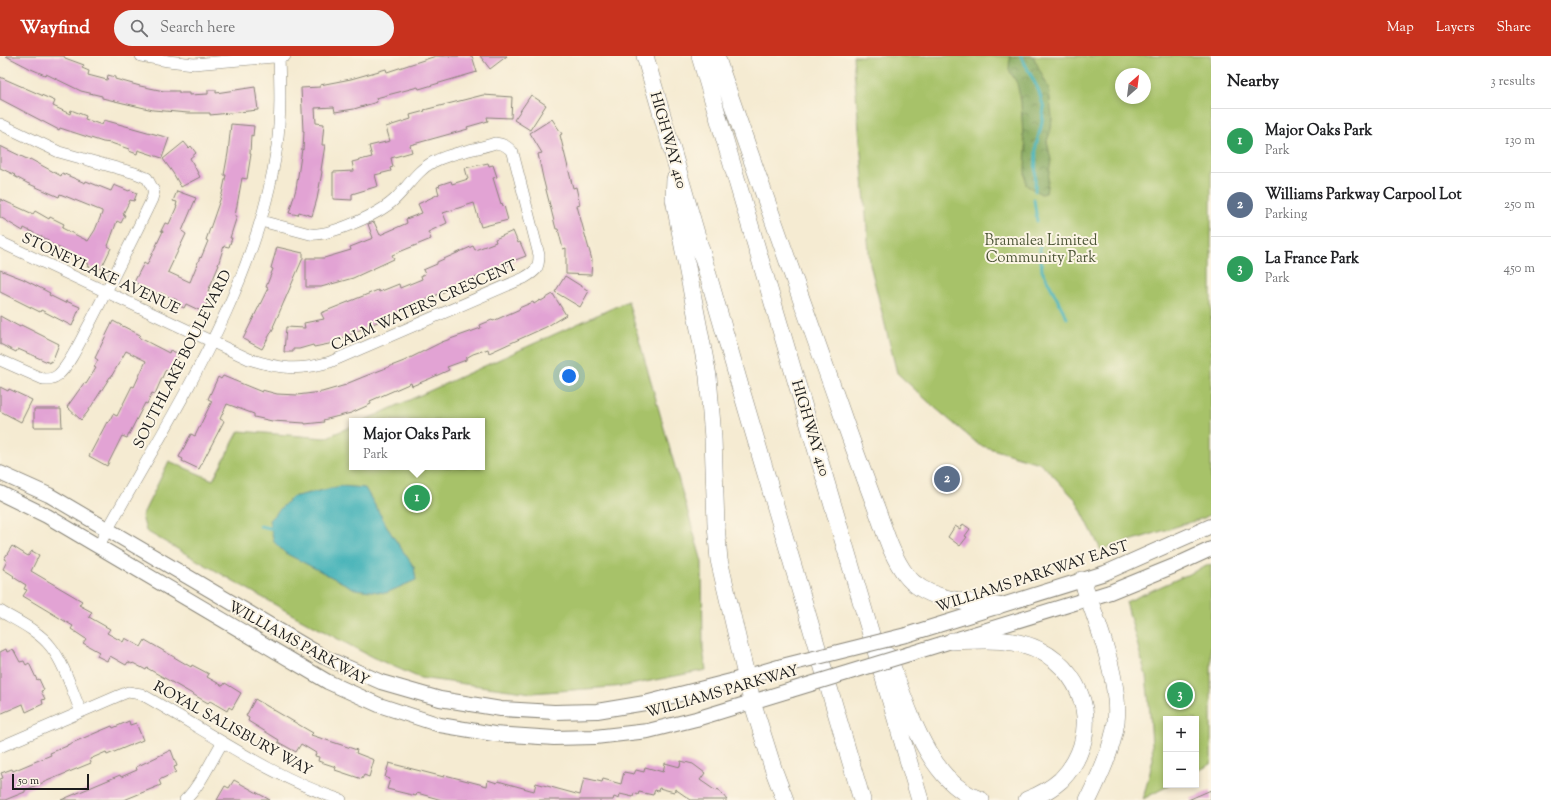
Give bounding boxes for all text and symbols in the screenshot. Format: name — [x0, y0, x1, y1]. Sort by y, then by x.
search box — [114, 10, 394, 46]
text: Wayfind — [20, 15, 90, 42]
icon: search — [128, 17, 150, 39]
text: Search here — [160, 18, 235, 39]
text: Map — [1387, 18, 1414, 38]
text: Layers — [1436, 18, 1474, 38]
text: Share — [1496, 18, 1531, 38]
north arrow — [1115, 68, 1151, 104]
text: Nearby — [1227, 70, 1279, 94]
text: 3 results — [1490, 73, 1535, 91]
street label: HIGHWAY 410 — [644, 90, 691, 191]
text: Major Oaks Park — [1265, 121, 1372, 142]
text: 1 — [1238, 132, 1242, 150]
text: 130 m — [1505, 132, 1535, 150]
text: Park — [1265, 142, 1290, 160]
text: Williams Parkway Carpool Lot — [1265, 185, 1462, 206]
text: 2 — [1237, 196, 1243, 214]
text: 250 m — [1504, 196, 1535, 214]
text: Parking — [1265, 206, 1307, 224]
street label: STONEYLAKE AVENUE — [18, 228, 183, 320]
park label: Bramalea Limited Community Park — [985, 231, 1098, 269]
text: La France Park — [1265, 249, 1359, 270]
street label: CALM WATERS CRESCENT — [328, 256, 522, 357]
text: 3 — [1237, 260, 1243, 278]
text: 450 m — [1504, 260, 1535, 278]
street label: SOUTHLAKE BOULEVARD — [129, 267, 238, 453]
text: Park — [1265, 270, 1290, 288]
your location — [559, 366, 579, 386]
street label: HIGHWAY 410 — [785, 378, 834, 479]
popup — [349, 418, 485, 470]
text: Major Oaks Park — [363, 425, 471, 446]
text: Park — [363, 446, 388, 464]
pin: 2 — [934, 464, 960, 494]
pin: 1 — [404, 483, 430, 513]
street label: WILLIAMS PARKWAY EAST — [933, 536, 1132, 619]
street label: WILLIAMS PARKWAY — [224, 597, 373, 692]
street label: WILLIAMS PARKWAY — [643, 660, 802, 724]
street label: ROYAL SALISBURY WAY — [149, 677, 316, 782]
pin: 3 — [1167, 680, 1193, 710]
map controls — [1163, 716, 1199, 788]
button: + — [1163, 716, 1199, 752]
button: − — [1163, 752, 1199, 788]
scale bar — [12, 772, 89, 791]
text: 50 m — [18, 773, 39, 789]

